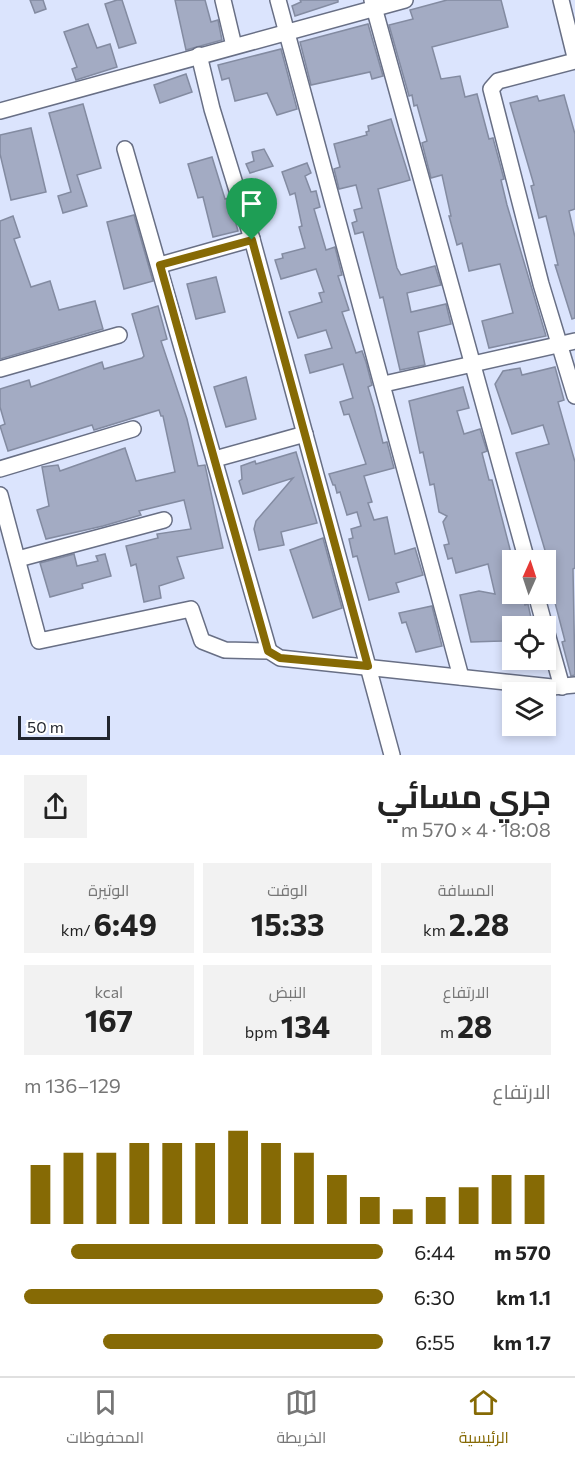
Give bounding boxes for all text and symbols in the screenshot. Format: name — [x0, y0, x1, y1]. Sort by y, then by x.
pin — [226, 178, 277, 240]
icon: arrive — [235, 187, 268, 220]
north arrow — [502, 550, 556, 604]
map controls — [502, 550, 556, 736]
button: locate — [502, 616, 556, 670]
button: layers — [502, 682, 556, 736]
scale bar — [18, 713, 110, 740]
text: 50 m — [27, 717, 64, 736]
text: جري مسائي — [377, 774, 551, 815]
button: share — [24, 775, 87, 838]
text: 18:08 · 4 × 570 m — [401, 817, 551, 841]
text: الوتيرة — [88, 880, 129, 899]
text: الوقت — [267, 880, 308, 899]
text: المسافة — [438, 880, 495, 899]
text: 6:49 — [94, 905, 157, 942]
text: 15:33 — [251, 905, 324, 942]
text: 2.28 — [449, 905, 509, 942]
text: /km — [61, 920, 94, 939]
text: km — [423, 920, 449, 939]
text: kcal — [95, 982, 123, 1001]
text: النبض — [269, 982, 306, 1001]
text: الارتفاع — [443, 982, 490, 1001]
text: 167 — [85, 1001, 133, 1038]
text: 134 — [281, 1007, 330, 1044]
text: 28 — [457, 1007, 492, 1044]
text: bpm — [245, 1022, 281, 1041]
text: m — [440, 1022, 457, 1041]
text: 129–136 m — [24, 1073, 121, 1097]
text: الارتفاع — [492, 1079, 551, 1103]
text: 6:44 — [414, 1240, 455, 1264]
text: 570 m — [494, 1240, 551, 1264]
text: 6:30 — [414, 1285, 455, 1309]
text: 1.1 km — [496, 1285, 551, 1309]
text: 6:55 — [415, 1330, 455, 1354]
text: 1.7 km — [493, 1330, 551, 1354]
tab: المحفوظات — [66, 1386, 144, 1452]
tab: الخريطة — [276, 1386, 326, 1452]
tab: الرئيسية — [459, 1386, 509, 1452]

